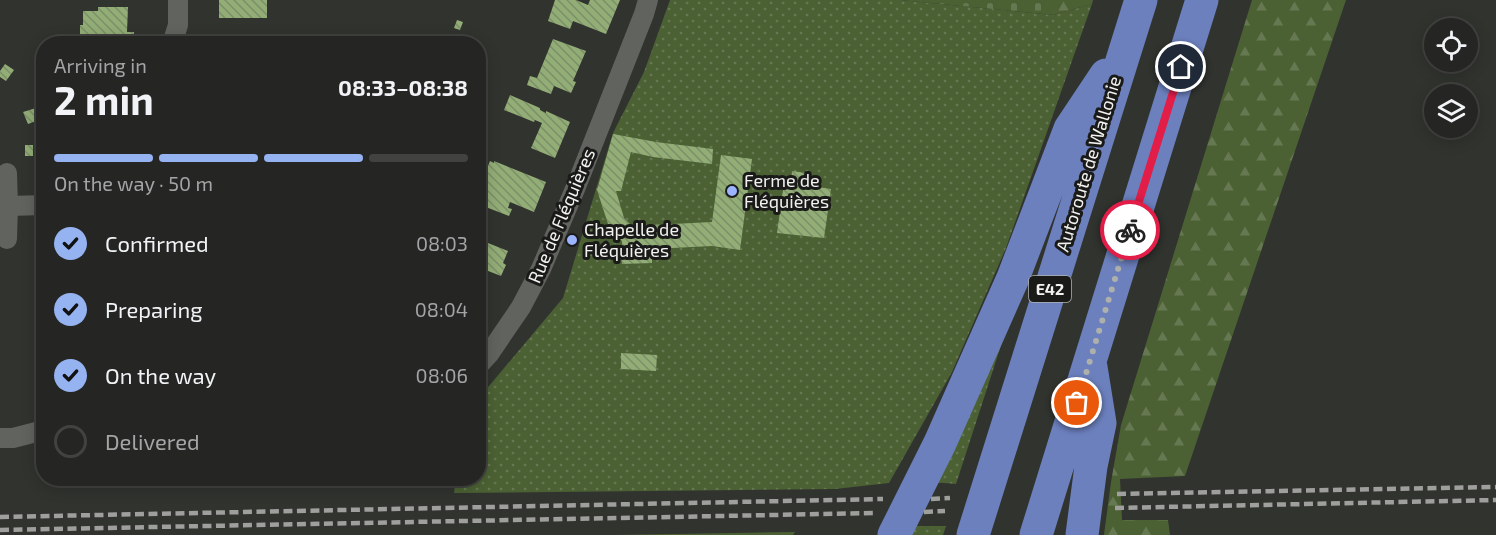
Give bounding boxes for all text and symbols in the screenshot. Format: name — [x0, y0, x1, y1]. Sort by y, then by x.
map controls — [1424, 18, 1478, 138]
button: locate — [1424, 18, 1478, 72]
pin — [1155, 41, 1206, 92]
icon: home — [1164, 50, 1197, 83]
text: Arriving in — [54, 53, 147, 77]
street label: Autoroute de Wallonie — [1051, 73, 1125, 254]
text: 08:33–08:38 — [338, 74, 468, 100]
text: 2 min — [54, 76, 154, 123]
button: layers — [1424, 84, 1478, 138]
street label: Rue de Fléquières — [523, 145, 599, 286]
place label: Ferme de Fléquières — [744, 169, 829, 212]
text: On the way · 50 m — [54, 171, 213, 195]
marker: Ferme de Fléquières — [725, 184, 739, 198]
courier — [1100, 200, 1160, 260]
icon: bike — [1114, 214, 1147, 247]
place label: Chapelle de Fléquières — [584, 218, 679, 261]
icon: check — [54, 227, 87, 260]
text: Confirmed — [105, 230, 209, 256]
text: 08:03 — [416, 231, 468, 255]
marker: Chapelle de Fléquières — [565, 233, 579, 247]
road number: E42 — [1029, 276, 1071, 302]
icon: check — [54, 293, 87, 326]
text: Preparing — [105, 296, 203, 322]
text: 08:04 — [415, 297, 468, 321]
icon: check — [54, 359, 87, 392]
text: On the way — [105, 362, 216, 388]
text: 08:06 — [416, 363, 468, 387]
pin — [1051, 377, 1102, 428]
icon: bag — [1060, 386, 1093, 419]
text: Delivered — [105, 428, 200, 454]

